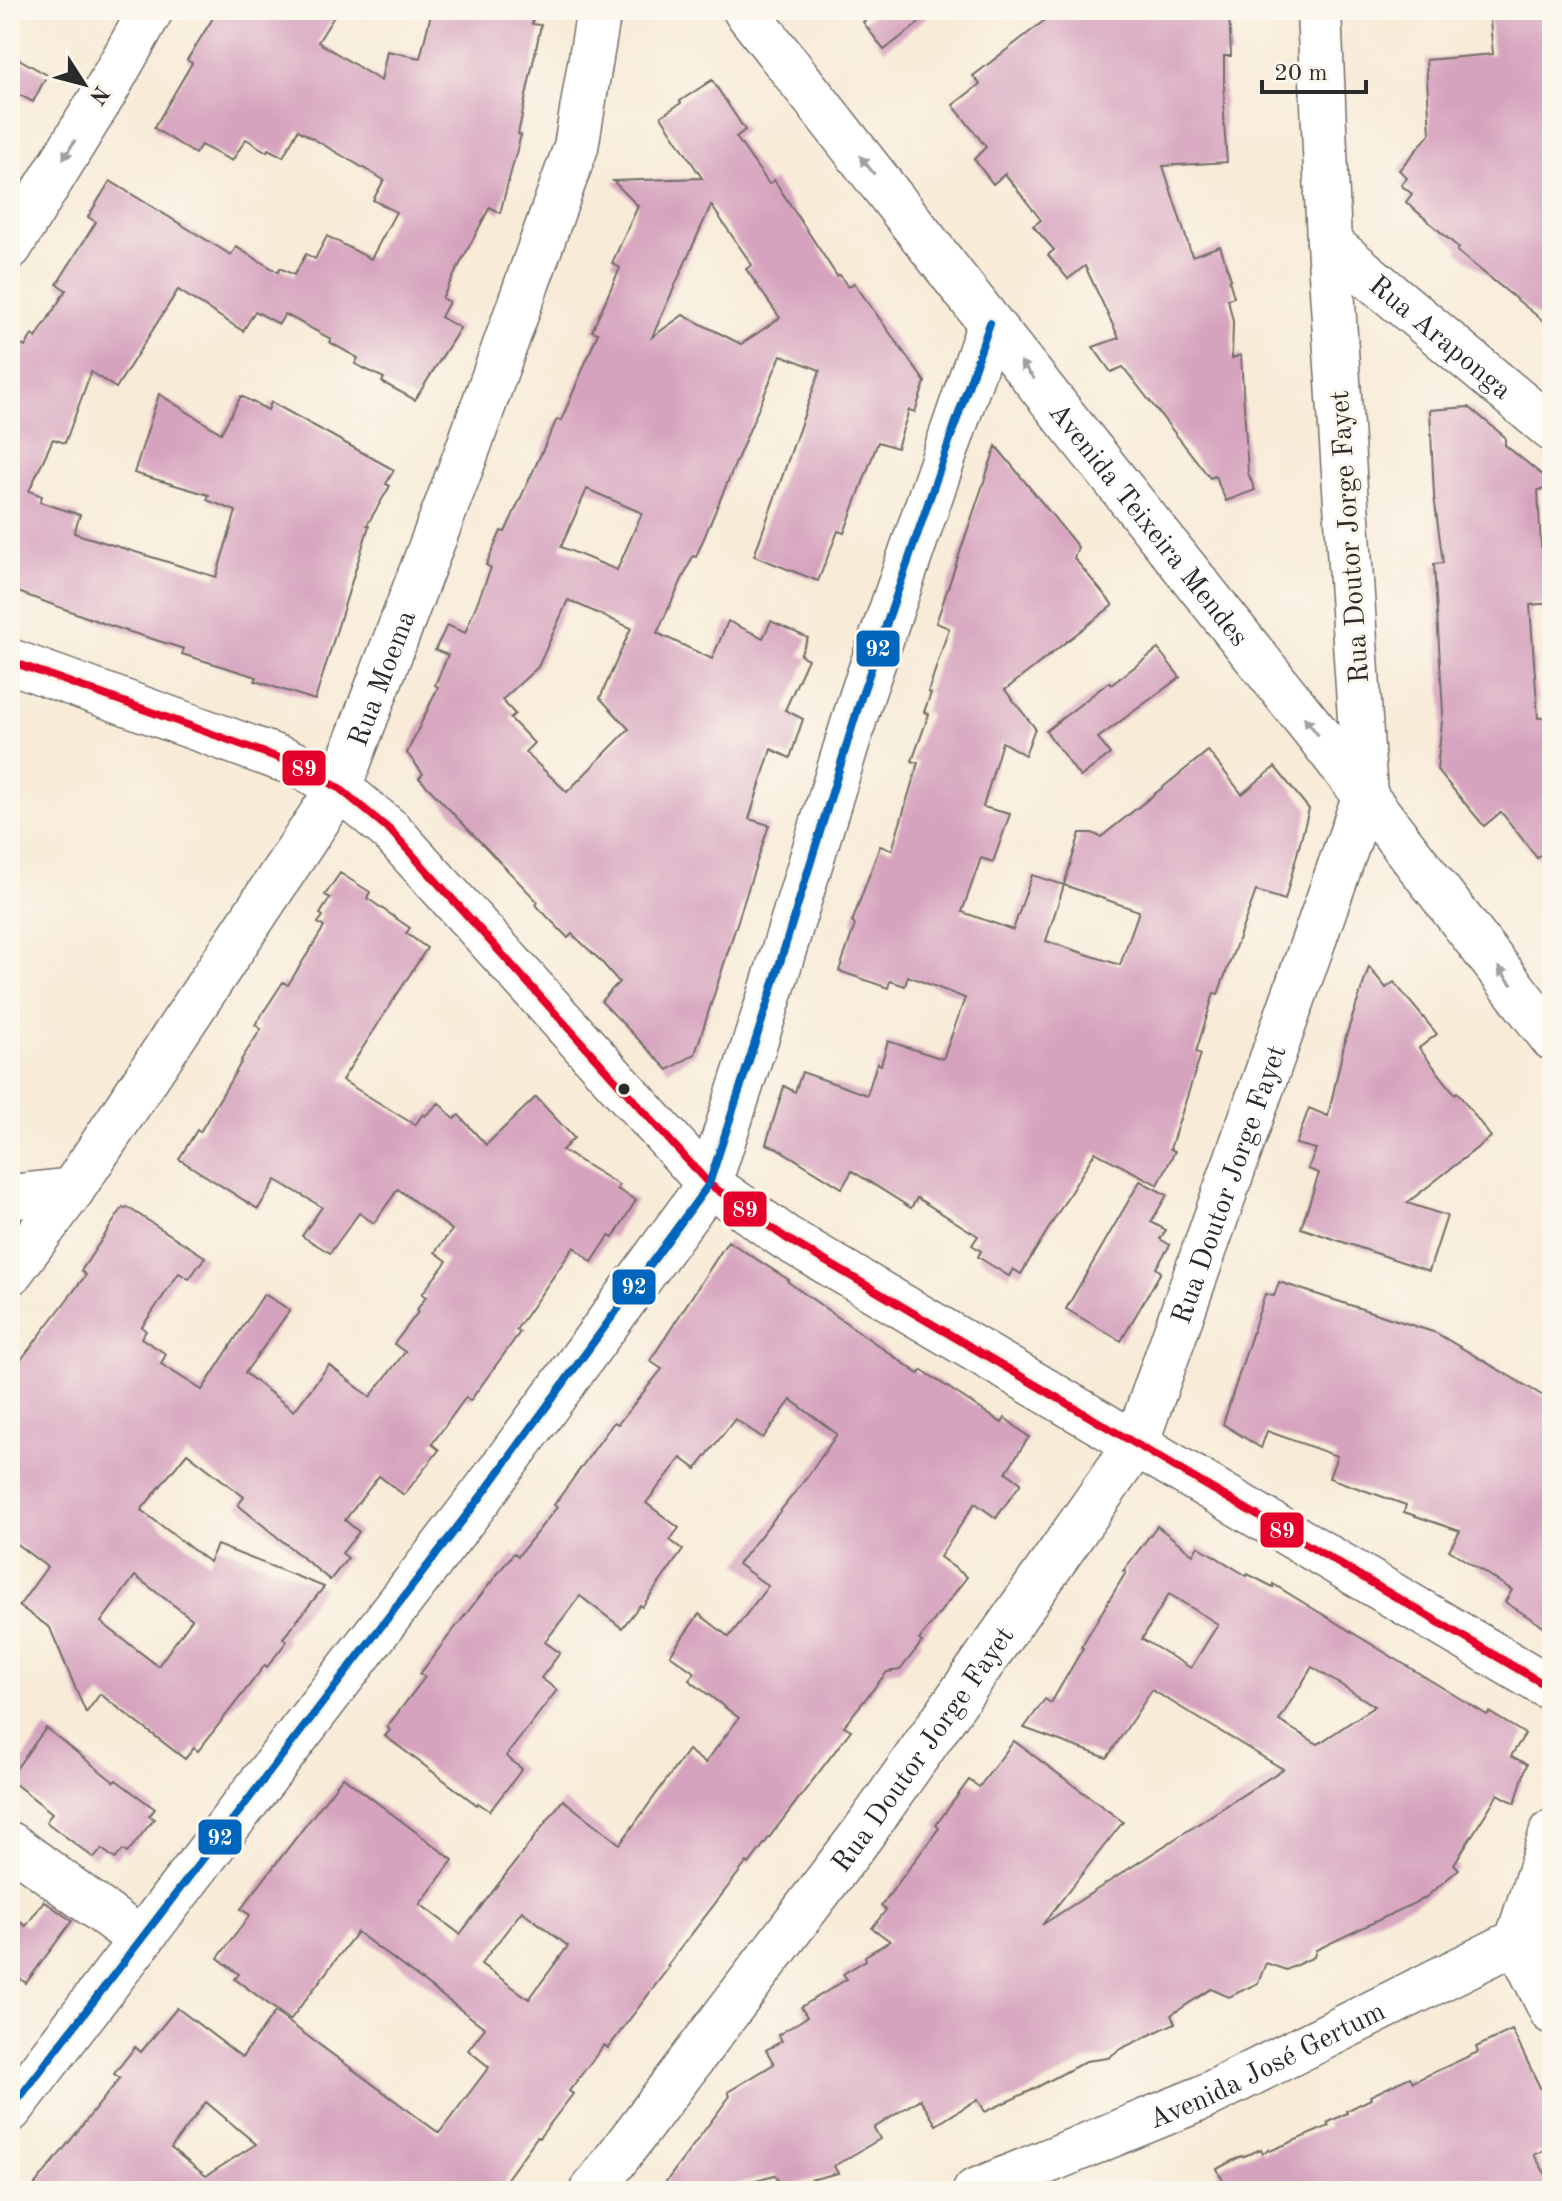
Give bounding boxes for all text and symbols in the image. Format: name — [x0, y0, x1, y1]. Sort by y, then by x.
north arrow — [44, 44, 124, 124]
scale bar — [1262, 44, 1366, 94]
text: 20 m — [1274, 62, 1328, 86]
text: N — [85, 81, 112, 108]
one-way arrow — [63, 139, 77, 161]
one-way arrow — [859, 155, 875, 175]
street label: Rua Araponga — [1363, 272, 1516, 406]
one-way arrow — [1020, 360, 1036, 380]
street label: Rua Doutor Jorge Fayet — [1327, 389, 1375, 684]
street label: Avenida Teixeira Mendes — [1042, 399, 1252, 652]
street label: Rua Moema — [345, 607, 422, 751]
line badge: 92 — [855, 629, 901, 668]
text: 92 — [865, 639, 891, 661]
one-way arrow — [1304, 716, 1320, 736]
line badge: 89 — [281, 749, 327, 787]
text: 89 — [291, 759, 317, 781]
one-way arrow — [1497, 966, 1513, 987]
street label: Rua Doutor Jorge Fayet — [1169, 1042, 1293, 1328]
unlabelled marker — [616, 1081, 632, 1097]
line badge: 89 — [722, 1190, 768, 1228]
text: 89 — [732, 1200, 758, 1222]
line badge: 92 — [611, 1268, 657, 1306]
text: 92 — [621, 1277, 647, 1299]
line badge: 89 — [1259, 1511, 1305, 1549]
text: 89 — [1269, 1521, 1295, 1543]
street label: Rua Doutor Jorge Fayet — [828, 1622, 1020, 1878]
line badge: 92 — [197, 1818, 243, 1856]
text: 92 — [207, 1828, 233, 1850]
street label: Avenida José Gertum — [1146, 1998, 1390, 2135]

